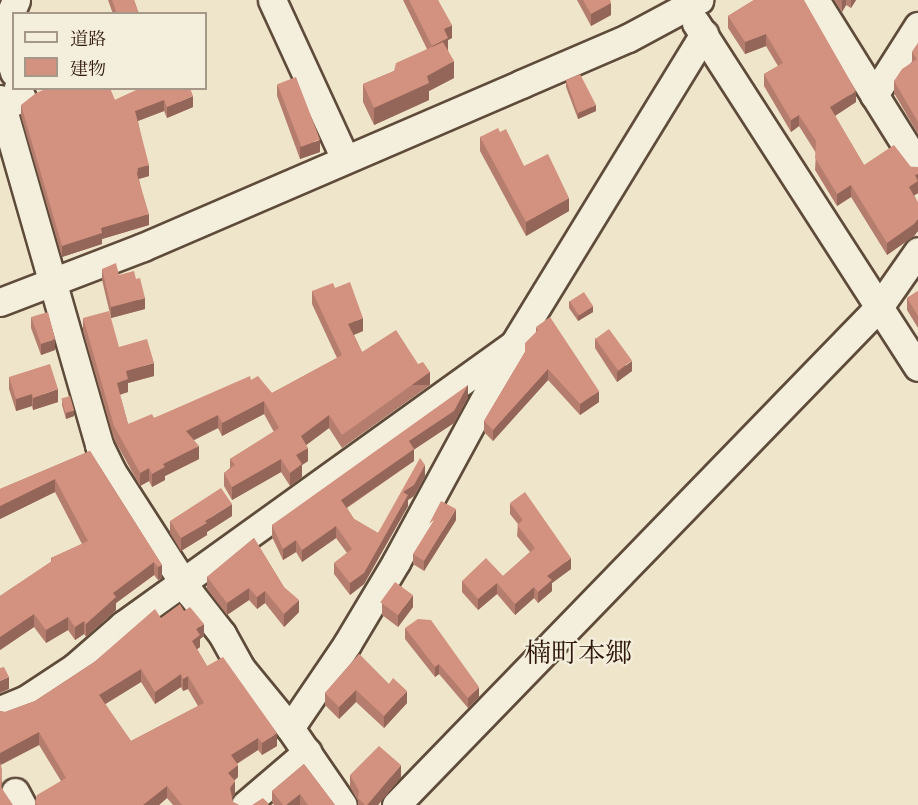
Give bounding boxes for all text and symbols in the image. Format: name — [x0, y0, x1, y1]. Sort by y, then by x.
legend — [12, 12, 207, 90]
text: 道路 — [70, 27, 106, 51]
text: 建物 — [70, 57, 106, 81]
district label: 楠町本郷 — [524, 638, 632, 670]

